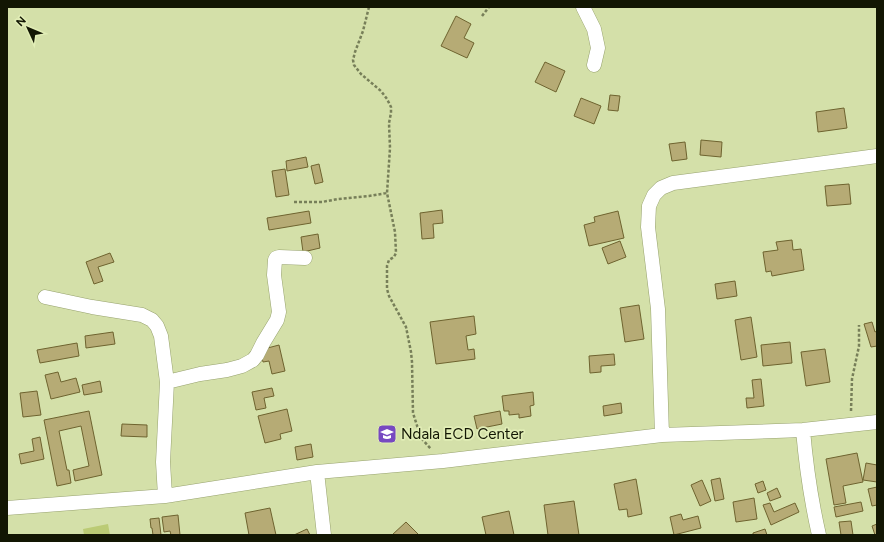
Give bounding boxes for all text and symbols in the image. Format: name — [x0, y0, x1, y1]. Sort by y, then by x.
north arrow — [8, 8, 48, 48]
text: N — [14, 14, 29, 29]
school or university icon: Ndala ECD Center — [376, 423, 398, 445]
place label: Ndala ECD Center — [401, 425, 524, 443]

